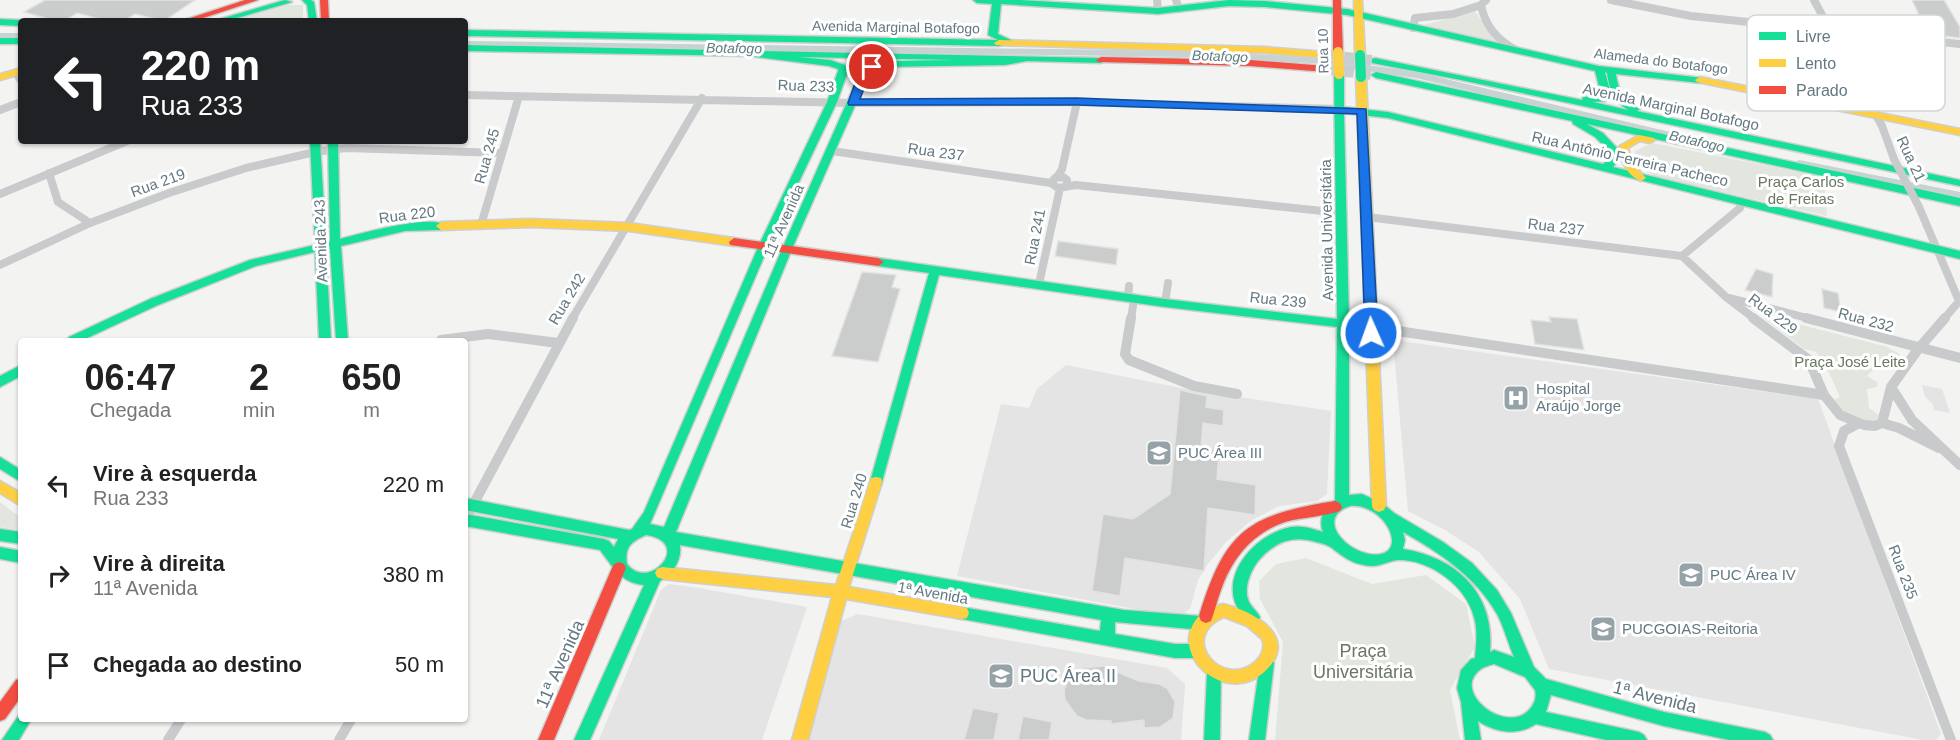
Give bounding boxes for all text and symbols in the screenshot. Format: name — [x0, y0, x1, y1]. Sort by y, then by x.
legend — [1747, 15, 1945, 111]
street label: Avenida Marginal Botafogo — [812, 18, 980, 36]
street label: Rua 10 — [1315, 28, 1331, 74]
text: Livre — [1796, 28, 1831, 45]
water label: Botafogo — [706, 40, 762, 56]
pin — [846, 41, 897, 92]
icon: left — [42, 42, 120, 120]
text: 220 m — [141, 42, 260, 89]
street label: Alameda do Botafogo — [1593, 45, 1729, 77]
water label: Botafogo — [1192, 47, 1248, 65]
icon: arrive — [855, 50, 888, 83]
text: Lento — [1796, 55, 1836, 72]
street label: Rua 233 — [777, 76, 835, 95]
street label: Avenida Marginal Botafogo — [1581, 79, 1761, 134]
text: Parado — [1796, 82, 1848, 99]
text: Rua 233 — [141, 91, 243, 121]
street label: Rua 245 — [471, 126, 503, 185]
water label: Botafogo — [1668, 127, 1726, 155]
street label: Rua Antônio Ferreira Pacheco — [1530, 128, 1730, 189]
street label: Rua 21 — [1894, 133, 1929, 184]
street label: Rua 237 — [907, 139, 965, 164]
street label: Avenida Universitária — [1317, 158, 1336, 301]
street label: Rua 219 — [128, 165, 187, 200]
park label: Praça Carlos de Freitas — [1758, 173, 1844, 207]
street label: 11ª Avenida — [760, 181, 808, 260]
street label: Avenida 243 — [311, 199, 330, 283]
street label: Rua 220 — [378, 203, 436, 226]
street label: Rua 241 — [1021, 207, 1048, 266]
street label: Rua 237 — [1527, 215, 1585, 238]
street label: Rua 242 — [545, 270, 588, 327]
street label: Rua 239 — [1249, 288, 1307, 311]
street label: Rua 229 — [1746, 290, 1801, 337]
position arrow — [1339, 301, 1403, 365]
street label: Rua 232 — [1837, 304, 1896, 335]
park label: Praça José Leite — [1794, 353, 1906, 370]
text: 06:47 — [84, 357, 176, 398]
text: 2 — [249, 357, 269, 398]
text: 650 — [341, 357, 402, 398]
place label: Hospital Araújo Jorge — [1536, 380, 1621, 414]
hospital icon: Hospital Araújo Jorge — [1501, 383, 1531, 413]
text: Chegada — [90, 399, 171, 421]
text: min — [243, 399, 275, 421]
text: m — [363, 399, 380, 421]
school or university icon: PUC Área III — [1144, 438, 1174, 468]
place label: PUC Área III — [1178, 444, 1262, 461]
text: Vire à esquerda — [93, 461, 256, 486]
icon: left — [42, 469, 75, 502]
street label: Rua 240 — [837, 471, 870, 530]
text: 220 m — [383, 472, 444, 497]
text: Rua 233 — [93, 487, 169, 509]
street label: Rua 235 — [1885, 542, 1922, 601]
text: Vire à direita — [93, 551, 225, 576]
icon: right — [42, 559, 75, 592]
school or university icon: PUC Área IV — [1676, 560, 1706, 590]
text: 380 m — [383, 562, 444, 587]
place label: PUC Área IV — [1710, 566, 1796, 583]
text: 11ª Avenida — [93, 577, 198, 599]
street label: 1ª Avenida — [897, 578, 970, 607]
school or university icon: PUCGOIAS-Reitoria — [1588, 614, 1618, 644]
street label: 11ª Avenida — [532, 616, 589, 711]
place label: PUCGOIAS-Reitoria — [1622, 620, 1759, 637]
park label: Praça Universitária — [1313, 641, 1414, 682]
icon: arrive — [42, 649, 75, 682]
text: Chegada ao destino — [93, 652, 302, 677]
text: 50 m — [395, 652, 444, 677]
school or university icon: PUC Área II — [986, 661, 1016, 691]
place label: PUC Área II — [1020, 666, 1116, 686]
street label: 1ª Avenida — [1611, 677, 1700, 717]

